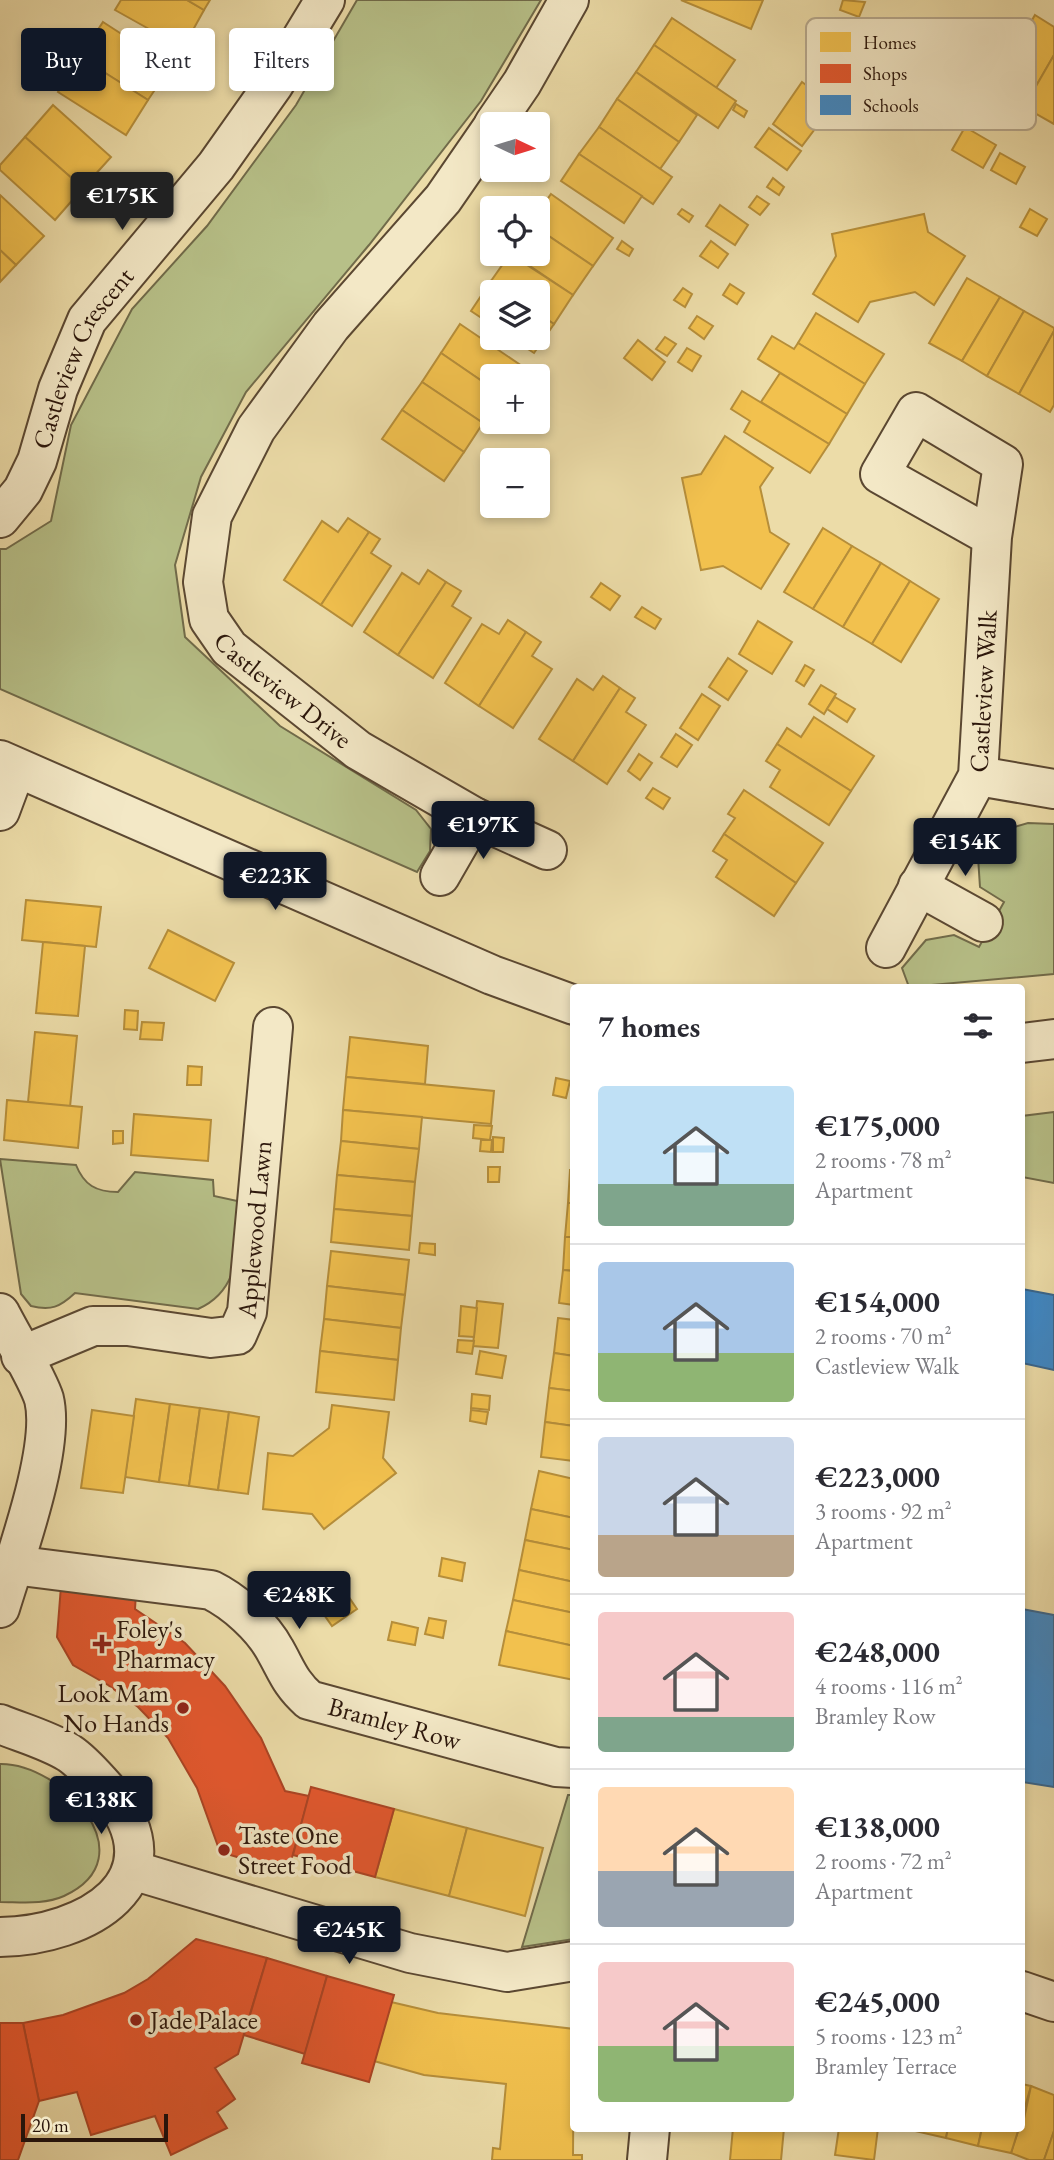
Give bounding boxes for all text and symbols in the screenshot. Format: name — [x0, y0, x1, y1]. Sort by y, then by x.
legend — [806, 18, 1036, 130]
chip: Buy — [21, 28, 106, 91]
chip: Rent — [120, 28, 215, 91]
chip: Filters — [229, 28, 334, 91]
text: Homes — [863, 30, 916, 55]
text: Shops — [863, 61, 907, 86]
text: Schools — [863, 93, 919, 118]
north arrow — [480, 112, 550, 182]
map controls — [480, 112, 550, 518]
pin: €175K — [73, 173, 171, 232]
text: €175K — [86, 180, 158, 210]
button: locate — [480, 196, 550, 266]
street label: Castleview Crescent — [24, 260, 141, 453]
button: layers — [480, 280, 550, 350]
button: + — [480, 364, 550, 434]
button: − — [480, 448, 550, 518]
street label: Castleview Walk — [961, 608, 1005, 773]
street label: Castleview Drive — [206, 625, 359, 756]
pin: €197K — [434, 802, 532, 861]
text: €197K — [447, 809, 519, 839]
pin: €154K — [916, 818, 1014, 878]
text: €154K — [929, 826, 1001, 856]
pin: €223K — [226, 852, 324, 912]
text: €223K — [239, 860, 311, 890]
text: 7 homes — [598, 1007, 700, 1046]
icon: filters — [959, 1007, 997, 1045]
text: €175,000 — [815, 1106, 940, 1145]
icon: home — [654, 1114, 738, 1198]
street label: Applewood Lawn — [229, 1139, 280, 1321]
text: 2 rooms · 78 m² — [815, 1145, 952, 1175]
text: Apartment — [815, 1175, 913, 1205]
text: €154,000 — [815, 1282, 940, 1321]
icon: home — [654, 1290, 738, 1374]
text: 2 rooms · 70 m² — [815, 1321, 952, 1351]
text: Castleview Walk — [815, 1351, 959, 1381]
text: €223,000 — [815, 1457, 940, 1496]
icon: home — [654, 1465, 738, 1549]
text: 3 rooms · 92 m² — [815, 1496, 952, 1526]
text: Apartment — [815, 1526, 913, 1556]
pin: €248K — [250, 1572, 348, 1631]
text: €248K — [263, 1579, 335, 1609]
place label: Foley's Pharmacy — [116, 1612, 215, 1676]
text: €248,000 — [815, 1632, 940, 1671]
marker: Foley's Pharmacy — [94, 1636, 110, 1652]
icon: home — [654, 1640, 738, 1724]
text: 4 rooms · 116 m² — [815, 1671, 963, 1701]
place label: Look Mam No Hands — [58, 1676, 169, 1740]
street label: Bramley Row — [324, 1689, 465, 1758]
marker: Look Mam No Hands — [175, 1700, 191, 1716]
text: Bramley Row — [815, 1701, 936, 1731]
pin: €138K — [52, 1776, 150, 1836]
text: €138K — [65, 1784, 137, 1814]
text: €138,000 — [815, 1807, 940, 1846]
icon: home — [654, 1815, 738, 1899]
place label: Taste One Street Food — [238, 1818, 353, 1882]
marker: Taste One Street Food — [216, 1842, 232, 1858]
text: 2 rooms · 72 m² — [815, 1846, 952, 1876]
text: Apartment — [815, 1876, 913, 1906]
pin: €245K — [300, 1906, 398, 1966]
text: €245K — [313, 1914, 385, 1944]
text: €245,000 — [815, 1982, 940, 2021]
icon: home — [654, 1990, 738, 2074]
place label: Jade Palace — [148, 2003, 258, 2037]
marker: Jade Palace — [128, 2012, 144, 2028]
text: 5 rooms · 123 m² — [815, 2021, 963, 2051]
text: Bramley Terrace — [815, 2051, 957, 2081]
scale bar — [21, 2111, 168, 2143]
text: 20 m — [32, 2113, 69, 2138]

